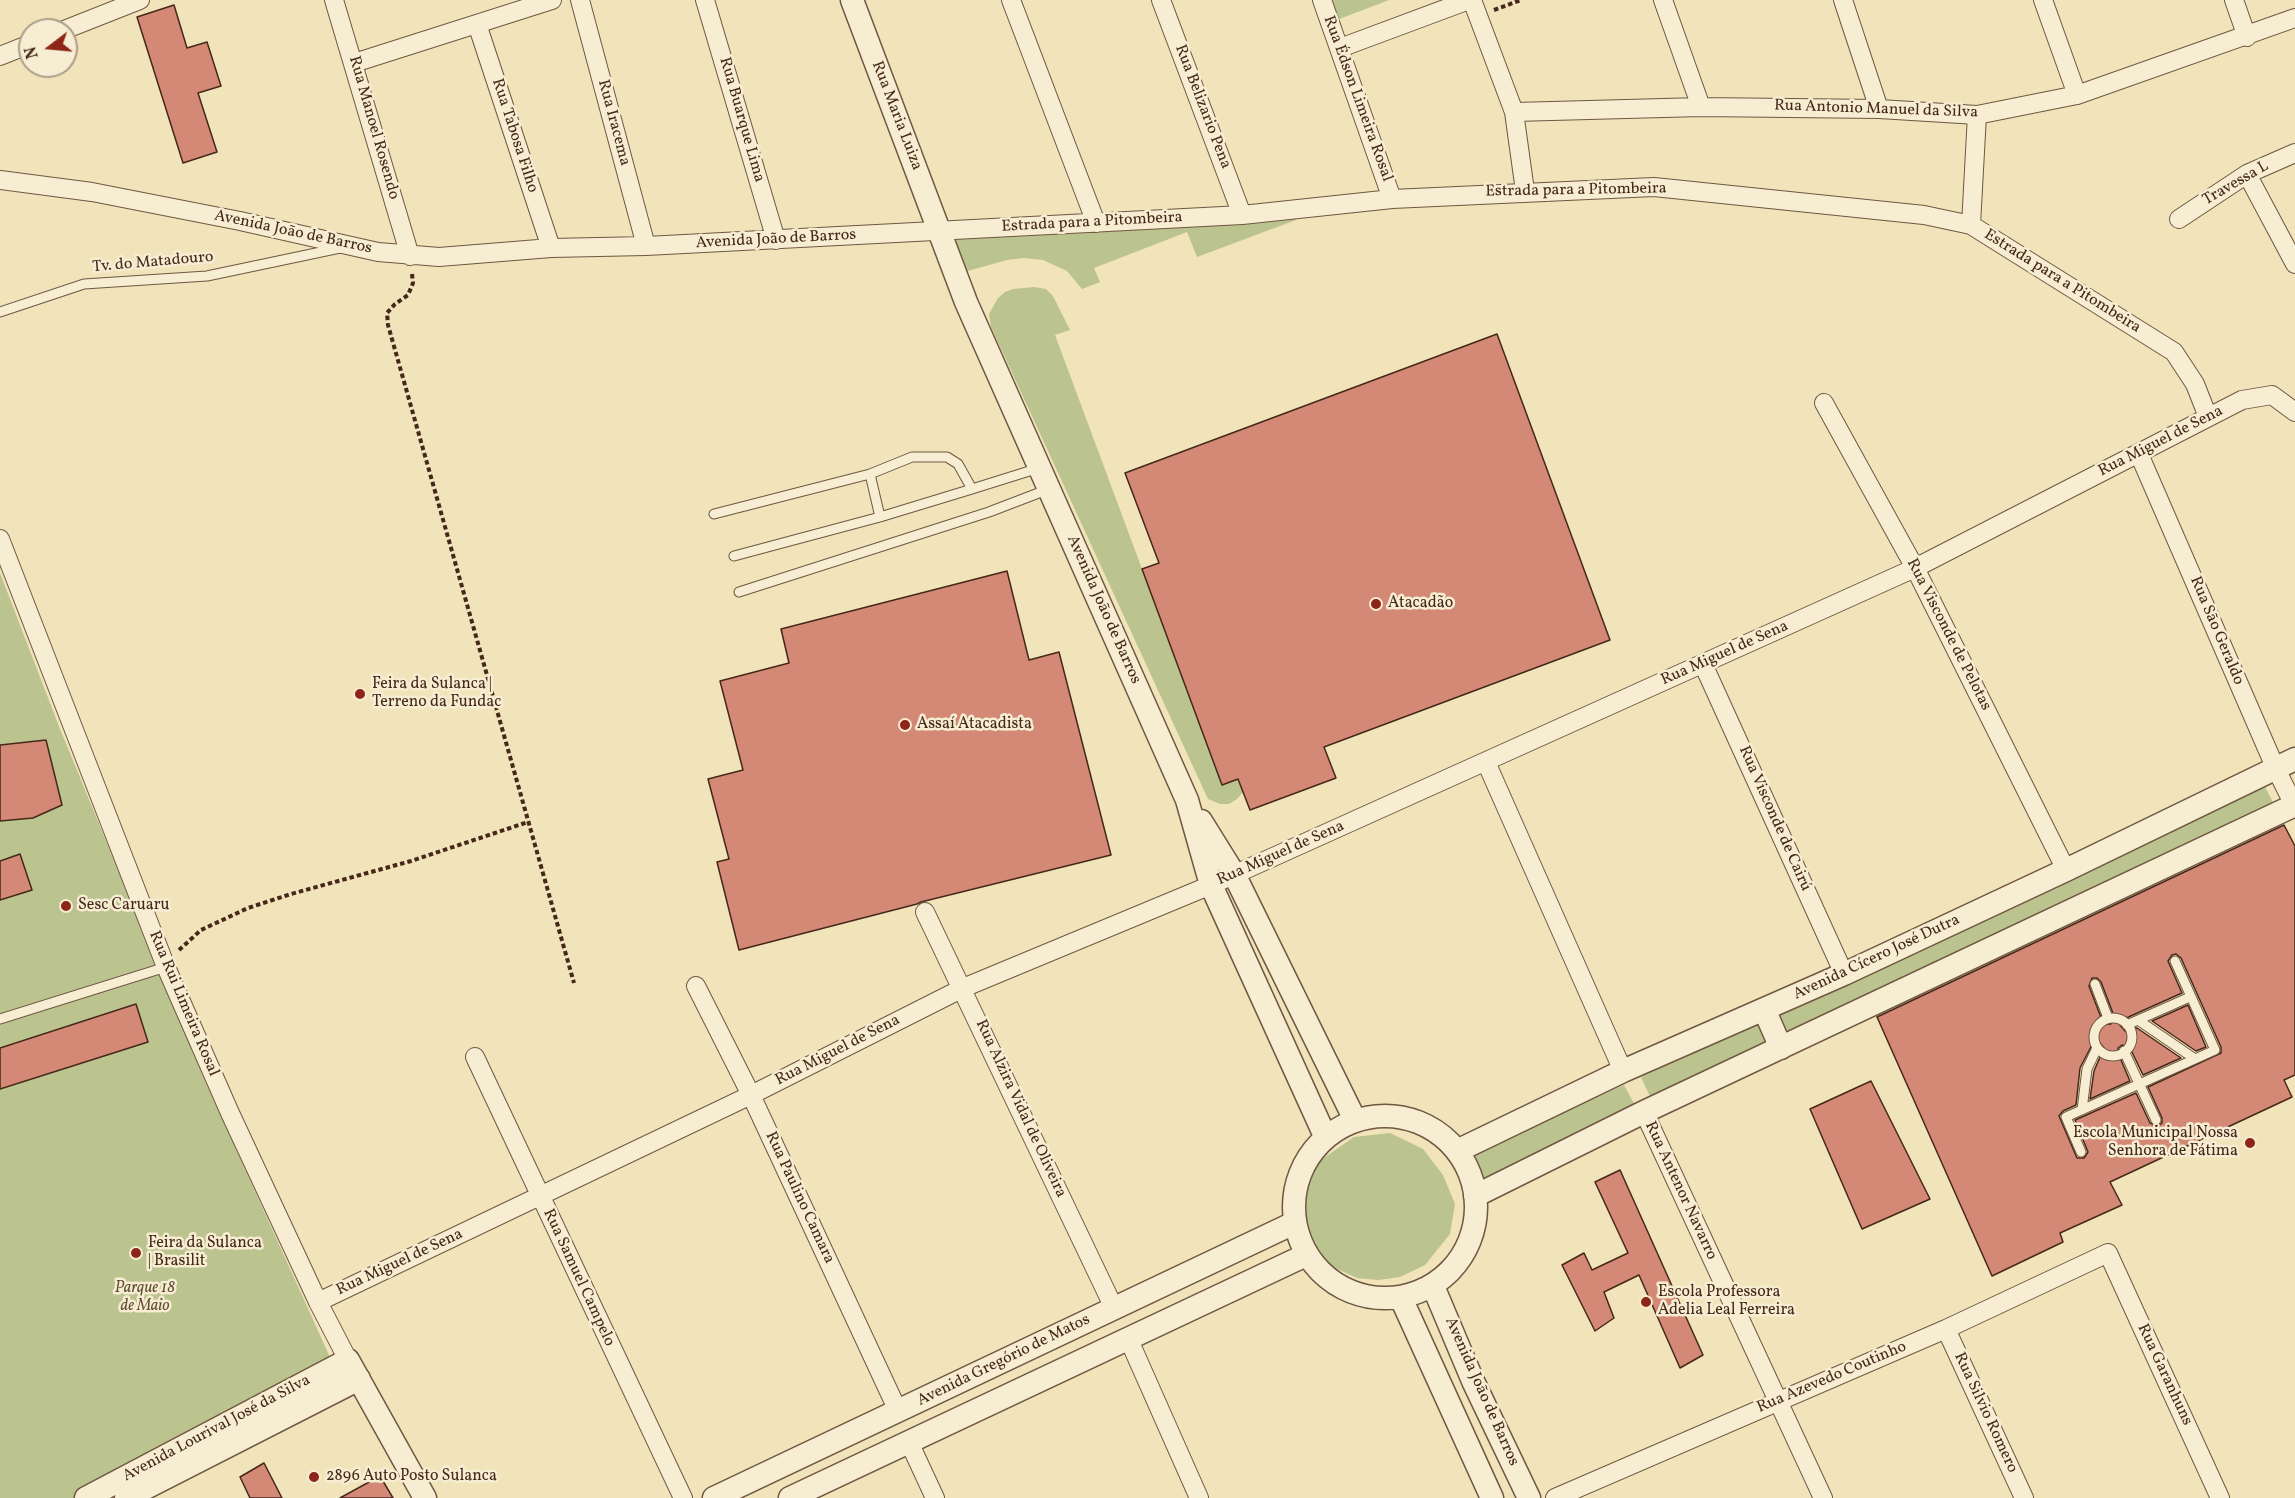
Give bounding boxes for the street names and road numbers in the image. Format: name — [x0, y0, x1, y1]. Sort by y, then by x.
street label: Rua Édson Limeira Rosal — [1318, 14, 1396, 184]
street label: Rua Belizario Pena — [1169, 42, 1235, 172]
street label: Rua Manoel Rosendo — [343, 54, 403, 202]
street label: Rua Buarque Lima — [714, 55, 768, 185]
street label: Rua Maria Luiza — [866, 59, 926, 173]
street label: Rua Tabosa Filho — [486, 76, 542, 196]
street label: Rua Iracema — [592, 78, 634, 168]
street label: Rua Antonio Manuel da Silva — [1774, 97, 1978, 123]
street label: Travessa L — [2200, 158, 2272, 210]
street label: Estrada para a Pitombeira — [1485, 180, 1667, 202]
street label: Avenida João de Barros — [212, 207, 374, 259]
street label: Estrada para a Pitombeira — [1001, 209, 1183, 237]
street label: Avenida João de Barros — [695, 226, 857, 254]
street label: Estrada para a Pitombeira — [1980, 226, 2144, 338]
street label: Tv. do Matadouro — [92, 248, 214, 278]
street label: Rua Miguel de Sena — [2095, 402, 2227, 482]
street label: Avenida João de Barros — [1062, 533, 1144, 687]
street label: Rua Visconde de Pelotas — [1901, 556, 1995, 714]
street label: Rua São Geraldo — [2185, 574, 2247, 688]
street label: Rua Miguel de Sena — [1658, 617, 1792, 691]
street label: Rua Visconde de Cairú — [1733, 743, 1815, 895]
street label: Rua Miguel de Sena — [1214, 817, 1348, 891]
street label: Avenida Cícero José Dutra — [1791, 911, 1963, 1005]
street label: Rua Rui Limeira Rosal — [144, 928, 222, 1080]
street label: Rua Miguel de Sena — [772, 1011, 904, 1091]
street label: Rua Alzira Vidal de Oliveira — [970, 1017, 1070, 1201]
street label: Rua Antenor Navarro — [1639, 1119, 1721, 1263]
street label: Rua Paulino Camara — [760, 1129, 838, 1267]
street label: Rua Samuel Campelo — [538, 1206, 618, 1350]
street label: Rua Miguel de Sena — [334, 1225, 466, 1301]
street label: Avenida Gregório de Matos — [914, 1311, 1094, 1411]
street label: Avenida João de Barros — [1440, 1315, 1522, 1469]
street label: Rua Garanhuns — [2132, 1321, 2196, 1429]
street label: Rua Azevedo Coutinho — [1754, 1338, 1910, 1418]
street label: Rua Silvio Romero — [1949, 1350, 2021, 1476]
street label: Avenida Lourival José da Silva — [120, 1371, 314, 1487]

